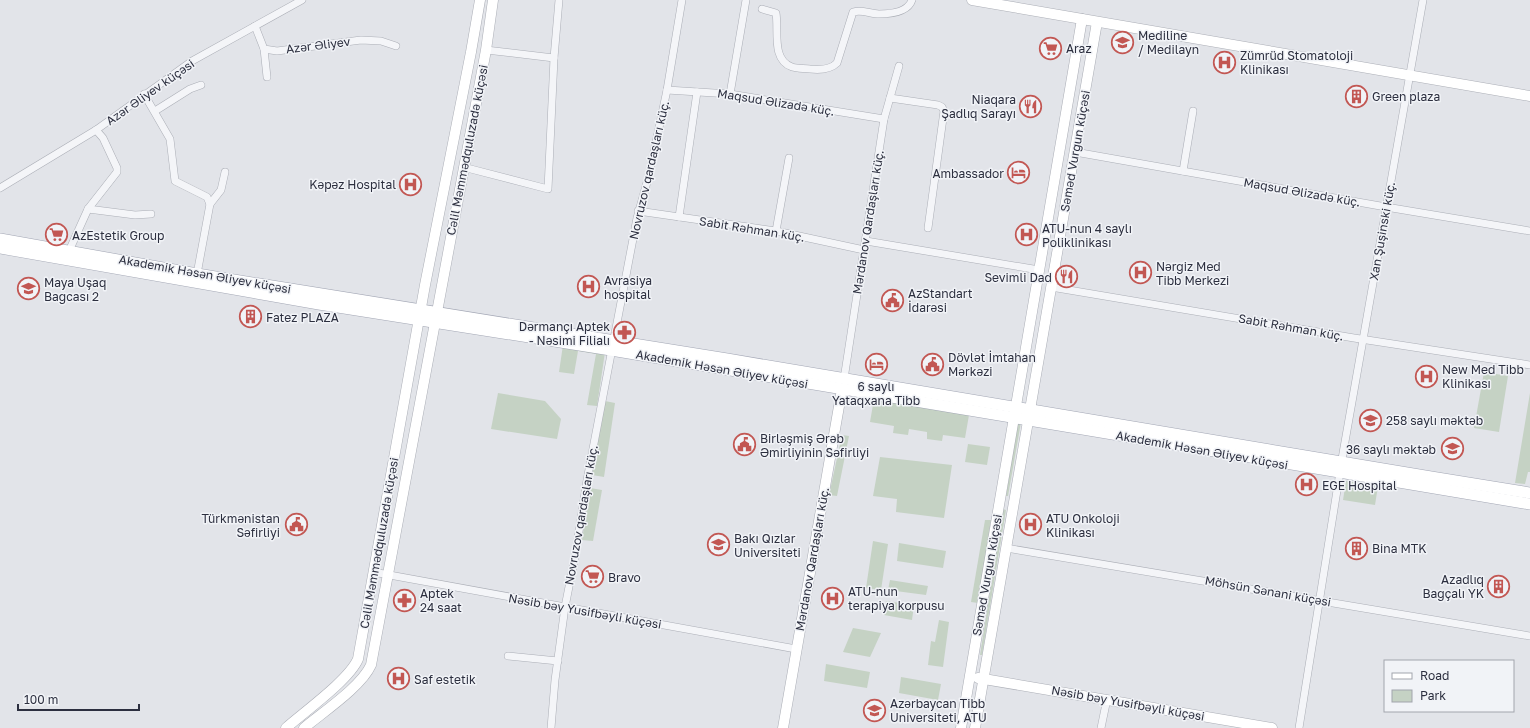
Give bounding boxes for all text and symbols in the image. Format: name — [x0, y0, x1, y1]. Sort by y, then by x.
place label: Mediline / Medilayn — [1138, 28, 1199, 57]
school or university icon: Mediline / Medilayn — [1109, 29, 1135, 55]
street label: Azər Əliyev — [285, 34, 351, 56]
supermarket icon: Araz — [1037, 35, 1063, 61]
place label: Araz — [1066, 41, 1092, 56]
place label: Zümrüd Stomatoloji Klinikası — [1240, 48, 1353, 77]
hospital icon: Zümrüd Stomatoloji Klinikası — [1211, 49, 1237, 75]
street label: Azər Əliyev küçəsi — [103, 56, 197, 128]
street label: Cəlil Məmmədquluzadə küçəsi — [443, 63, 491, 237]
building icon: Green plaza — [1343, 83, 1369, 109]
street label: Maqsud Əlizadə küç. — [716, 85, 836, 119]
street label: Səməd Vurğun küçəsi — [1057, 89, 1093, 213]
place label: Green plaza — [1372, 89, 1440, 104]
place label: Niaqara Şadlıq Sarayı — [941, 92, 1016, 121]
restaurant icon: Niaqara Şadlıq Sarayı — [1018, 93, 1044, 119]
street label: Novruzov qardaşları küç. — [626, 99, 672, 241]
street label: Mərdanov Qardaşları küç. — [849, 149, 887, 295]
hotel icon: Ambassador — [1006, 160, 1032, 186]
place label: Ambassador — [932, 166, 1004, 181]
hospital icon: Kəpəz Hospital — [398, 171, 424, 197]
street label: Maqsud Əlizadə küç. — [1242, 174, 1362, 210]
place label: Kəpəz Hospital — [309, 177, 396, 192]
street label: Xan Şuşinski küç. — [1366, 180, 1398, 282]
street label: Sabit Rəhman küç. — [698, 213, 806, 245]
place label: ATU-nun 4 saylı Poliklinikası — [1042, 221, 1132, 250]
supermarket icon: AzEstetik Group — [44, 222, 70, 248]
hospital icon: ATU-nun 4 saylı Poliklinikası — [1014, 222, 1040, 248]
place label: AzEstetik Group — [72, 228, 164, 243]
street label: Akademik Həsən Əliyev küçəsi — [118, 251, 292, 297]
place label: Nərgiz Med Tibb Merkezi — [1156, 259, 1229, 288]
hospital icon: Nərgiz Med Tibb Merkezi — [1128, 260, 1154, 286]
restaurant icon: Sevimli Dad — [1054, 264, 1080, 290]
place label: Sevimli Dad — [984, 270, 1052, 285]
place label: Avrasiya hospital — [604, 273, 652, 302]
hospital icon: Avrasiya hospital — [576, 274, 602, 300]
place label: Maya Uşaq Bağcası 2 — [44, 275, 106, 304]
school or university icon: Maya Uşaq Bağcası 2 — [16, 276, 42, 302]
place label: AzStandart İdarəsi — [908, 286, 973, 315]
public building icon: AzStandart İdarəsi — [879, 287, 905, 313]
building icon: Fatez PLAZA — [237, 304, 263, 330]
place label: Fatez PLAZA — [266, 310, 339, 325]
street label: Sabit Rəhman küç. — [1237, 310, 1345, 344]
place label: Dərmançı Aptek - Nəsimi Filialı — [519, 319, 610, 348]
pharmacy icon: Dərmançı Aptek - Nəsimi Filialı — [612, 320, 638, 346]
street label: Akademik Həsən Əliyev küçəsi — [635, 346, 809, 392]
place label: Dövlət İmtahan Mərkəzi — [948, 350, 1036, 379]
public building icon: Dövlət İmtahan Mərkəzi — [920, 351, 946, 377]
hotel icon: 6 saylı Yataqxana Tibb — [863, 352, 889, 378]
place label: New Med Tibb Klinikası — [1442, 362, 1524, 391]
hospital icon: New Med Tibb Klinikası — [1414, 363, 1440, 389]
place label: 6 saylı Yataqxana Tibb — [832, 379, 920, 408]
school or university icon: 258 saylı məktəb — [1357, 407, 1383, 433]
place label: 258 saylı məktəb — [1386, 413, 1483, 428]
street label: Akademik Həsən Əliyev küçəsi — [1115, 427, 1289, 473]
place label: Birləşmiş Ərəb Əmirliyinin Səfirliyi — [760, 431, 869, 460]
public building icon: Birləşmiş Ərəb Əmirliyinin Səfirliyi — [731, 432, 757, 458]
school or university icon: 36 saylı məktəb — [1439, 436, 1465, 462]
place label: 36 saylı məktəb — [1346, 442, 1436, 457]
street label: Novruzov qardaşları küç. — [561, 444, 601, 586]
street label: Cəlil Məmmədquluzadə küçəsi — [357, 456, 401, 630]
hospital icon: EGE Hospital — [1294, 472, 1320, 498]
place label: EGE Hospital — [1322, 478, 1397, 493]
street label: Mərdanov Qardaşları küç. — [792, 486, 832, 632]
place label: Türkmənistan Səfirliyi — [201, 511, 280, 540]
place label: ATU Onkoloji Klinikası — [1046, 511, 1120, 540]
public building icon: Türkmənistan Səfirliyi — [283, 512, 309, 538]
hospital icon: ATU Onkoloji Klinikası — [1017, 512, 1043, 538]
street label: Səməd Vurğun küçəsi — [969, 513, 1005, 637]
place label: Bakı Qızlar Universiteti — [734, 531, 801, 560]
school or university icon: Bakı Qızlar Universiteti — [705, 532, 731, 558]
building icon: Bina MTK — [1344, 535, 1370, 561]
place label: Bina MTK — [1372, 541, 1426, 556]
supermarket icon: Bravo — [580, 564, 606, 590]
place label: Bravo — [608, 570, 641, 585]
place label: Azadlıq Bağçalı YK — [1422, 572, 1484, 601]
street label: Möhsün Sənani küçəsi — [1204, 573, 1332, 609]
building icon: Azadlıq Bağçalı YK — [1486, 573, 1512, 599]
place label: ATU-nun terapiya korpusu — [848, 584, 945, 613]
hospital icon: ATU-nun terapiya korpusu — [819, 585, 845, 611]
place label: Aptek 24 saat — [420, 586, 462, 615]
pharmacy icon: Aptek 24 saat — [392, 587, 418, 613]
street label: Nəsib bəy Yusifbəyli küçəsi — [507, 590, 663, 632]
legend — [1384, 660, 1514, 712]
hospital icon: Saf estetik — [386, 666, 412, 692]
text: Road — [1420, 668, 1449, 683]
place label: Saf estetik — [414, 672, 476, 687]
street label: Nəsib bəy Yusifbəyli küçəsi — [1050, 682, 1206, 724]
scale bar — [18, 686, 139, 712]
text: Park — [1420, 688, 1446, 703]
text: 100 m — [24, 692, 58, 707]
place label: Azərbaycan Tibb Universiteti, ATU — [890, 696, 987, 725]
school or university icon: Azərbaycan Tibb Universiteti, ATU — [861, 697, 887, 723]

